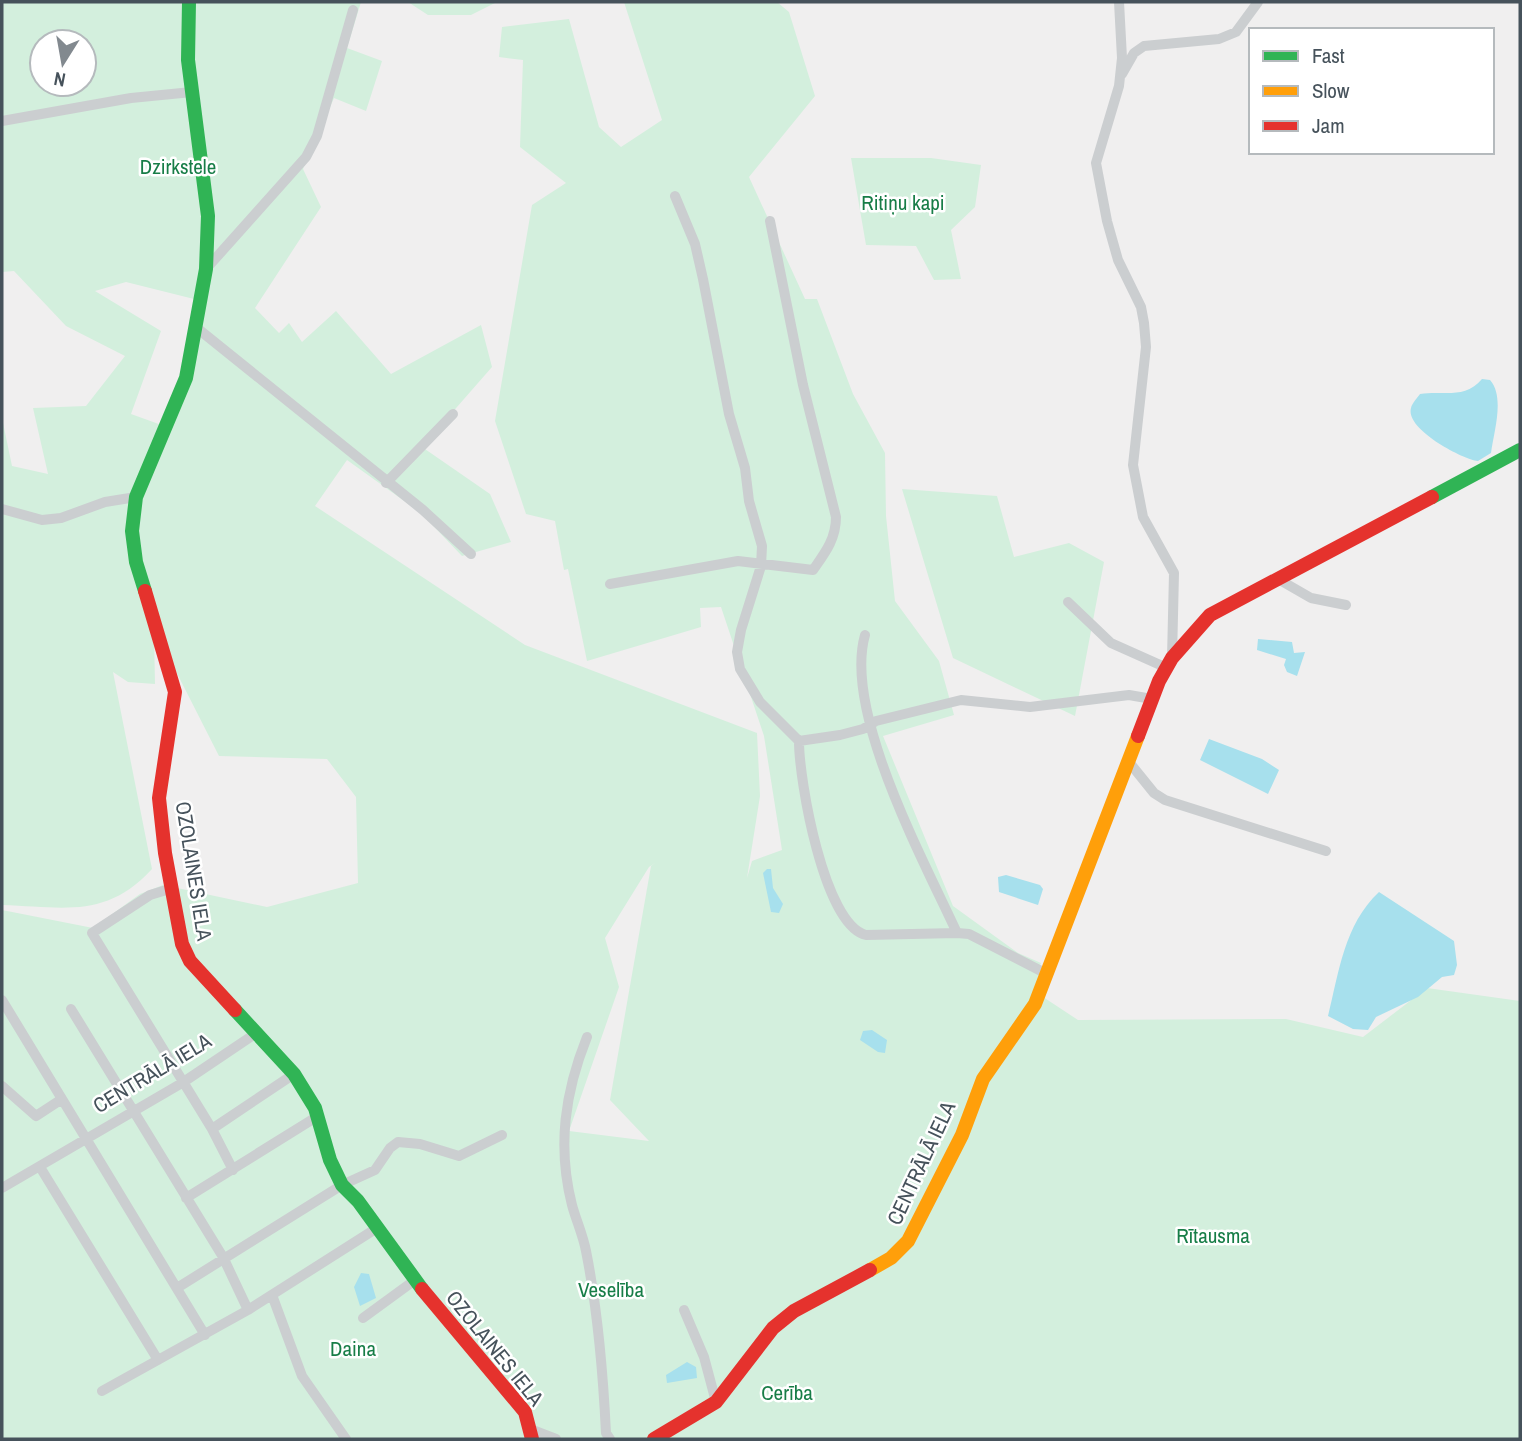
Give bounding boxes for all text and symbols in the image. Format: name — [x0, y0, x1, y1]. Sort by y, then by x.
north arrow — [28, 28, 98, 98]
legend — [1249, 28, 1494, 154]
text: Fast — [1312, 41, 1345, 70]
text: N — [52, 66, 68, 94]
text: Slow — [1312, 76, 1350, 105]
text: Jam — [1312, 111, 1345, 140]
park label: Dzirkstele — [140, 152, 216, 181]
park label: Ritiņu kapi — [861, 188, 945, 217]
street label: OZOLAINES IELA — [169, 799, 219, 943]
street label: CENTRĀLĀ IELA — [88, 1026, 217, 1120]
street label: CENTRĀLĀ IELA — [880, 1096, 962, 1229]
park label: Rītausma — [1176, 1221, 1250, 1250]
park label: Veselība — [578, 1275, 644, 1304]
street label: OZOLAINES IELA — [439, 1284, 551, 1412]
park label: Daina — [330, 1334, 376, 1363]
park label: Cerība — [761, 1378, 813, 1407]

